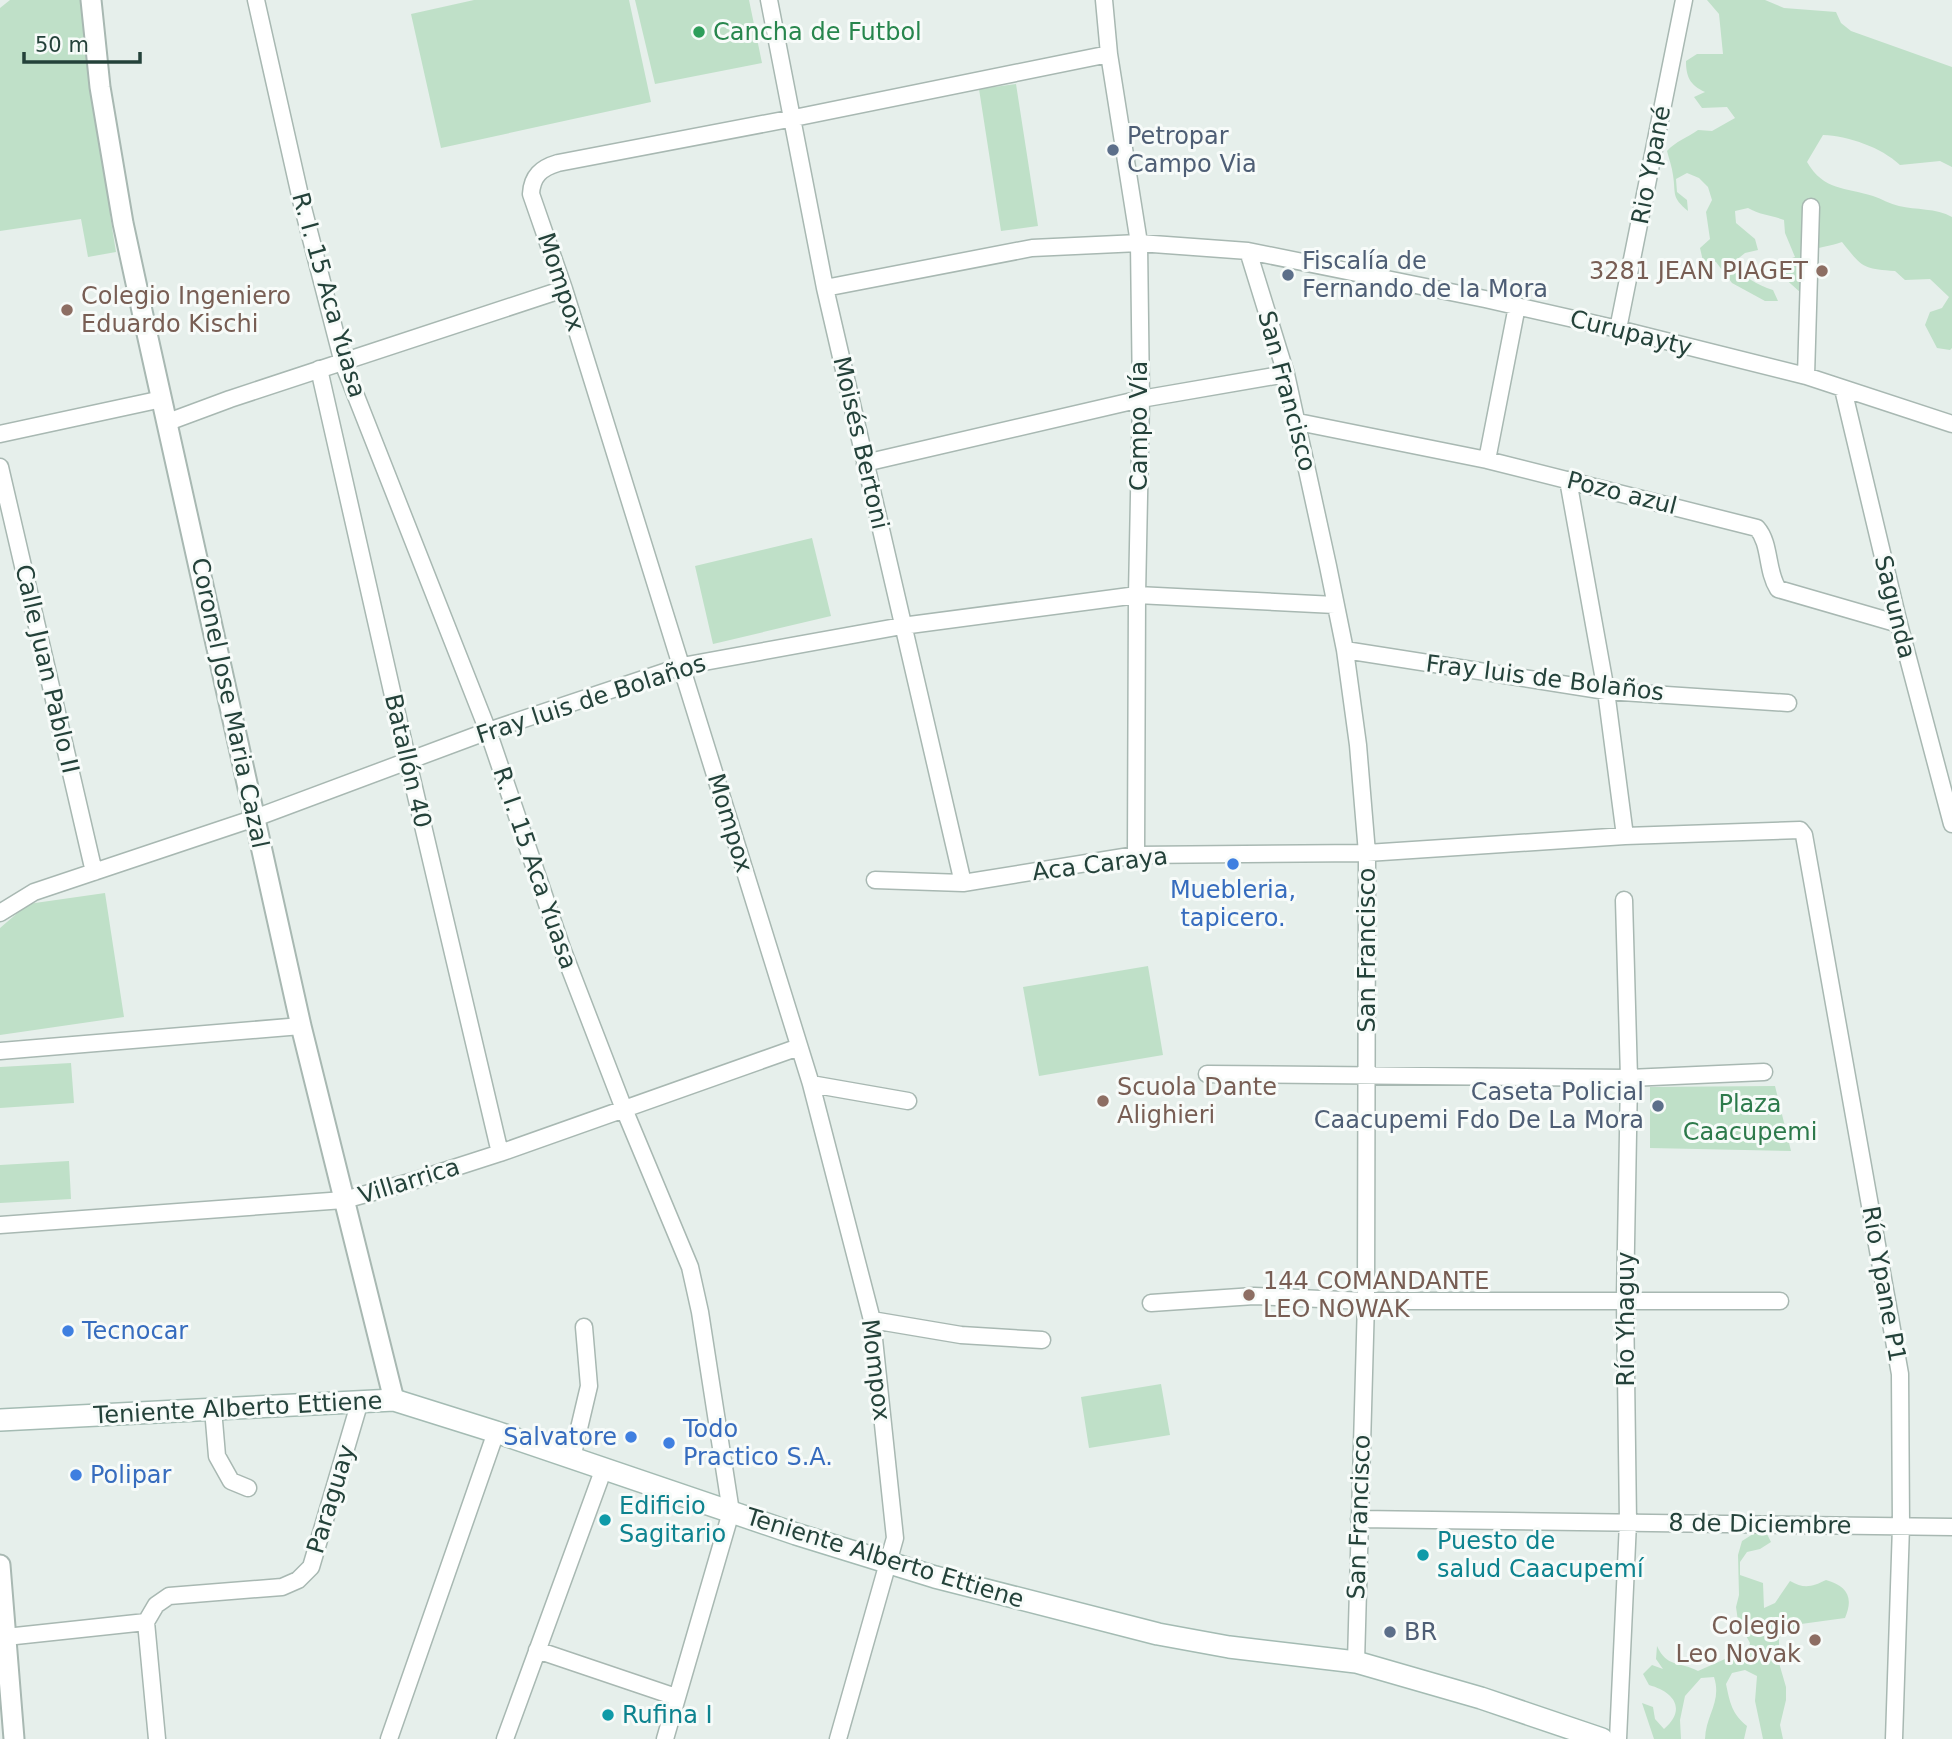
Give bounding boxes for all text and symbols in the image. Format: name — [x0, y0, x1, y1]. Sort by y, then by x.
place label: Cancha de Futbol — [713, 18, 922, 46]
scale bar — [24, 21, 140, 65]
marker: Cancha de Futbol — [691, 24, 707, 40]
text: 50 m — [35, 33, 89, 57]
street label: Rio Ypané — [1626, 103, 1676, 227]
place label: Petropar Campo Via — [1127, 122, 1257, 178]
marker: Petropar Campo Via — [1105, 142, 1121, 158]
street label: R. I. 15 Aca Yuasa — [286, 189, 372, 401]
street label: Mompox — [532, 229, 590, 335]
place label: Fiscalía de Fernando de la Mora — [1302, 247, 1548, 303]
place label: 3281 JEAN PIAGET — [1589, 257, 1808, 285]
marker: 3281 JEAN PIAGET — [1814, 263, 1830, 279]
marker: Fiscalía de Fernando de la Mora — [1280, 267, 1296, 283]
place label: Colegio Ingeniero Eduardo Kischi — [81, 282, 291, 338]
marker: Colegio Ingeniero Eduardo Kischi — [59, 302, 75, 318]
street label: Curupayty — [1567, 304, 1695, 362]
street label: San Francisco — [1252, 308, 1322, 474]
street label: Moisés Bertoni — [828, 354, 894, 532]
street label: Campo Vía — [1125, 361, 1153, 491]
street label: Pozo azul — [1564, 466, 1680, 520]
street label: Sagunda — [1869, 552, 1921, 662]
street label: Coronel Jose Maria Cazal — [186, 555, 274, 851]
street label: Calle Juan Pablo II — [9, 562, 85, 776]
street label: Fray luis de Bolaños — [473, 649, 709, 749]
street label: Fray luis de Bolaños — [1424, 649, 1666, 707]
street label: Batallón 40 — [379, 691, 437, 831]
street label: R. I. 15 Aca Yuasa — [487, 763, 583, 973]
street label: Mompox — [702, 770, 758, 876]
street label: Aca Caraya — [1031, 842, 1169, 886]
marker: Muebleria, tapicero. — [1225, 856, 1241, 872]
street label: San Francisco — [1353, 868, 1381, 1032]
place label: Muebleria, tapicero. — [1170, 876, 1296, 932]
place label: Scuola Dante Alighieri — [1117, 1073, 1277, 1129]
place label: Caseta Policial Caacupemi Fdo De La Mora — [1314, 1078, 1644, 1134]
park label: Plaza Caacupemi — [1683, 1090, 1817, 1146]
marker: Scuola Dante Alighieri — [1095, 1093, 1111, 1109]
marker: Caseta Policial Caacupemi Fdo De La Mora — [1650, 1098, 1666, 1114]
street label: Villarrica — [355, 1152, 463, 1210]
street label: Río Ypane P1 — [1857, 1204, 1911, 1364]
street label: Río Yhaguy — [1612, 1252, 1640, 1386]
place label: 144 COMANDANTE LEO NOWAK — [1263, 1267, 1489, 1323]
marker: 144 COMANDANTE LEO NOWAK — [1241, 1287, 1257, 1303]
place label: Tecnocar — [81, 1317, 188, 1345]
street label: Mompox — [856, 1318, 896, 1422]
marker: Tecnocar — [60, 1323, 76, 1339]
street label: Teniente Alberto Ettiene — [92, 1386, 383, 1430]
place label: Todo Practico S.A. — [682, 1415, 833, 1471]
place label: Salvatore — [503, 1423, 617, 1451]
marker: Salvatore — [623, 1429, 639, 1445]
street label: San Francisco — [1342, 1434, 1376, 1600]
marker: Todo Practico S.A. — [661, 1435, 677, 1451]
street label: Paraguay — [301, 1441, 361, 1557]
place label: Polipar — [90, 1461, 172, 1489]
marker: Polipar — [68, 1467, 84, 1483]
place label: Edificio Sagitario — [619, 1492, 726, 1548]
street label: Teniente Alberto Ettiene — [742, 1502, 1027, 1614]
street label: 8 de Diciembre — [1668, 1508, 1852, 1540]
marker: Edificio Sagitario — [597, 1512, 613, 1528]
place label: Puesto de salud Caacupemí — [1437, 1527, 1645, 1583]
marker: Puesto de salud Caacupemí — [1415, 1547, 1431, 1563]
place label: Colegio Leo Novak — [1676, 1612, 1801, 1668]
place label: BR — [1404, 1618, 1437, 1646]
marker: BR — [1382, 1624, 1398, 1640]
marker: Colegio Leo Novak — [1807, 1632, 1823, 1648]
place label: Rufina I — [622, 1701, 713, 1729]
marker: Rufina I — [600, 1707, 616, 1723]

